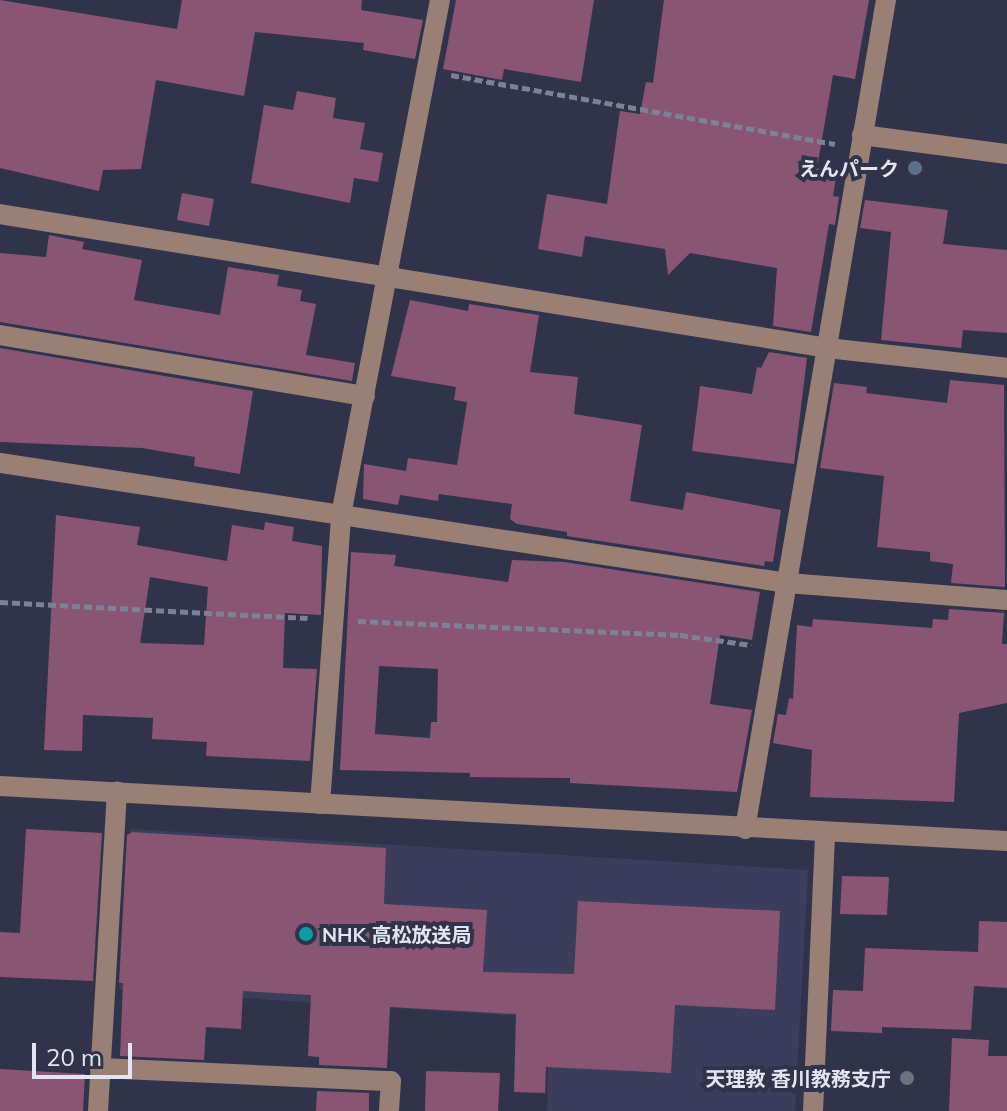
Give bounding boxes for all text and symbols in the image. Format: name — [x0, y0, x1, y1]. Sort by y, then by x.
place label: えんパーク — [799, 156, 899, 180]
marker: えんパーク — [906, 159, 924, 177]
place label: NHK 高松放送局 — [322, 922, 471, 946]
marker: NHK 高松放送局 — [297, 925, 315, 943]
scale bar — [36, 1027, 136, 1077]
text: 20 m — [46, 1042, 102, 1072]
place label: 天理教 香川教務支庁 — [706, 1066, 891, 1090]
marker: 天理教 香川教務支庁 — [898, 1069, 916, 1087]

